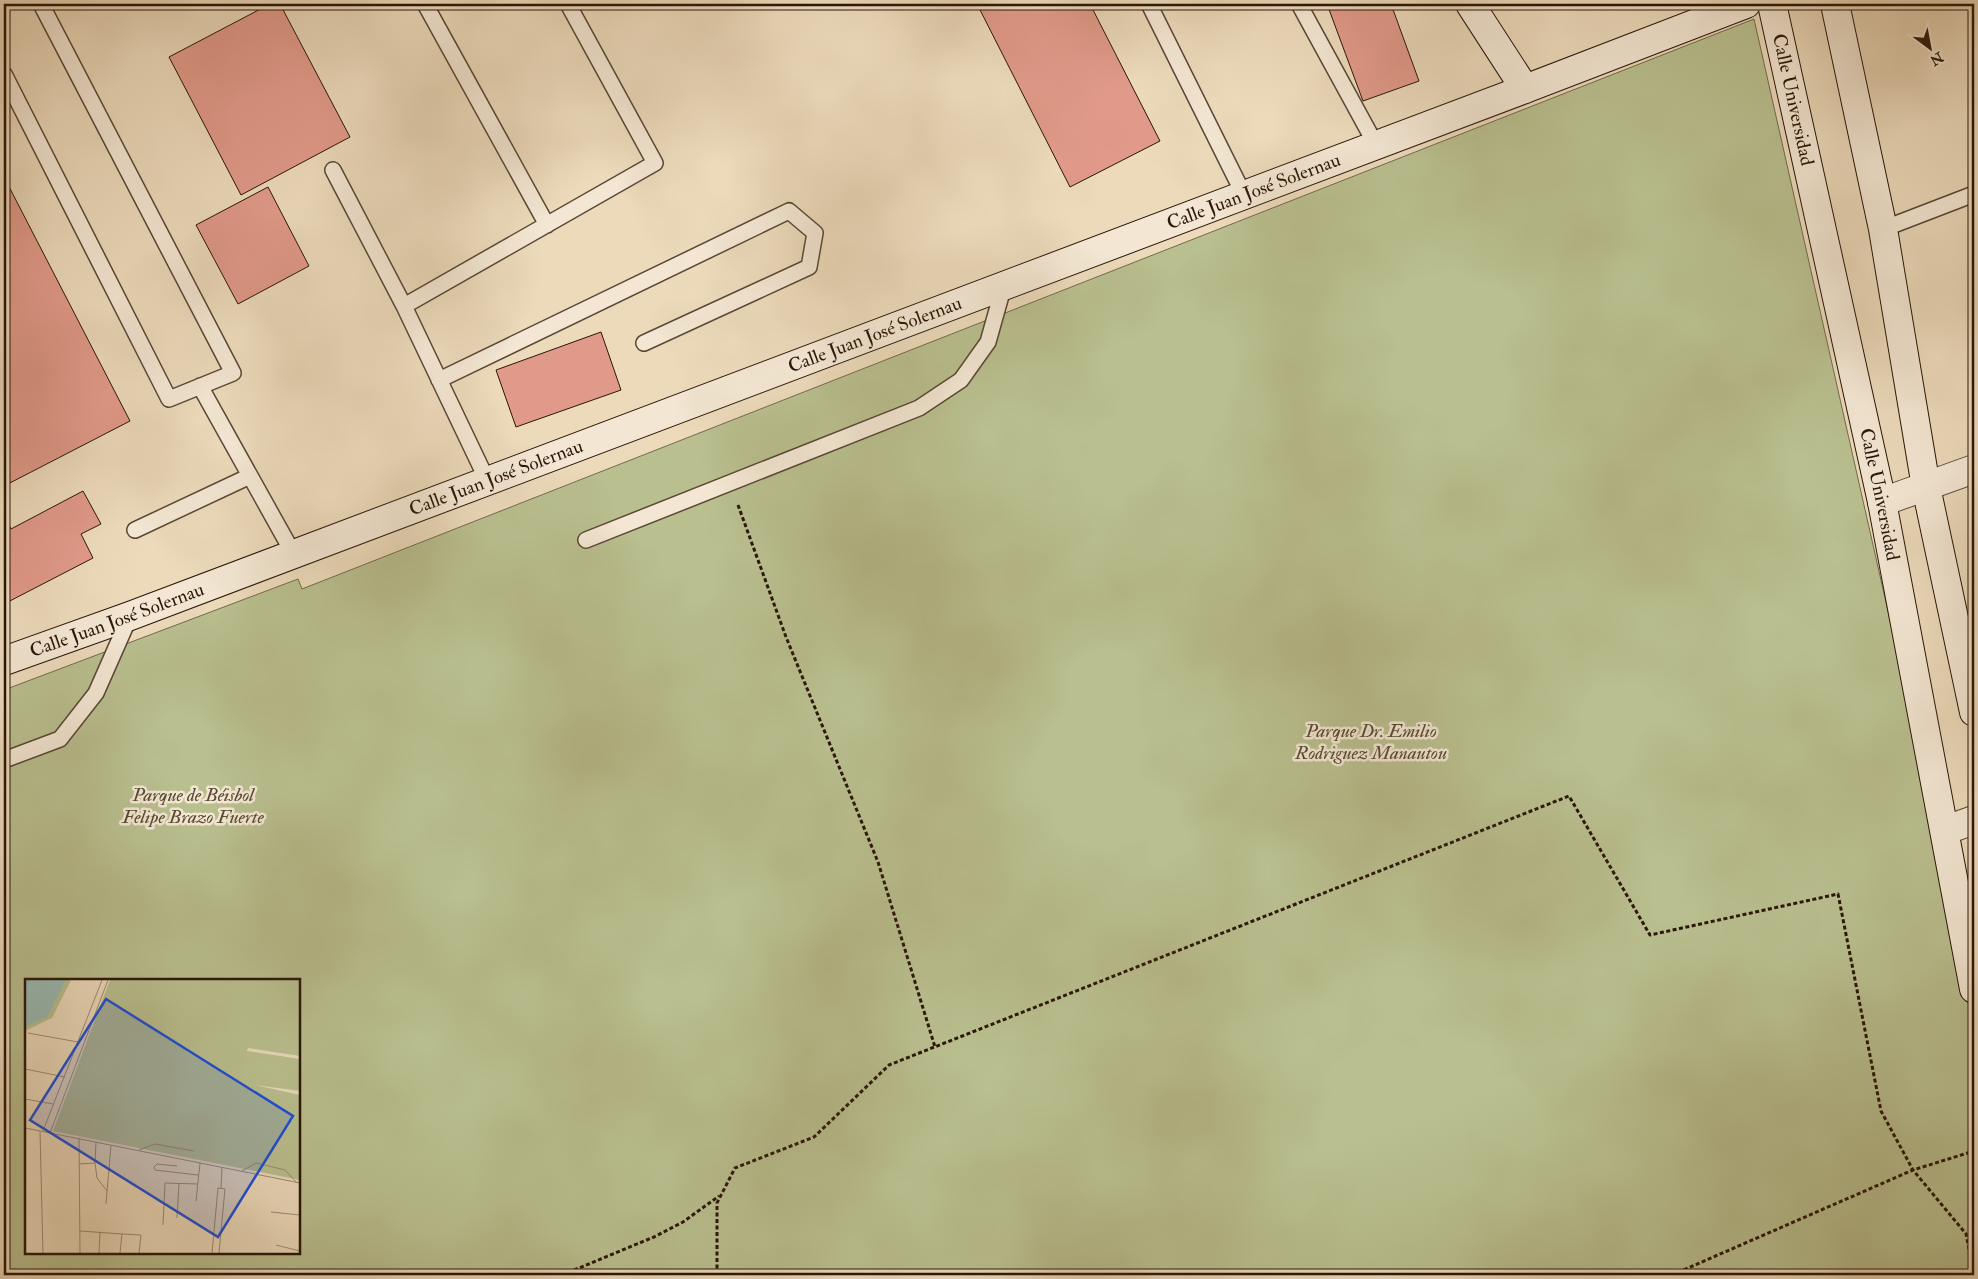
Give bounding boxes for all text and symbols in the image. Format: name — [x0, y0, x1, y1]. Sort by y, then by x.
north arrow — [1906, 22, 1956, 72]
street label: Calle Universidad — [1767, 31, 1820, 169]
text: N — [1926, 48, 1947, 69]
street label: Calle Juan José Solernau — [1163, 148, 1344, 235]
street label: Calle Juan José Solernau — [785, 291, 965, 378]
street label: Calle Universidad — [1854, 426, 1905, 563]
street label: Calle Juan José Solernau — [406, 434, 586, 521]
street label: Calle Juan José Solernau — [26, 577, 208, 663]
park label: Parque Dr. Emilio Rodriguez Manautou — [1294, 719, 1447, 765]
park label: Parque de Béisbol Felipe Brazo Fuerte — [121, 783, 264, 829]
inset map — [25, 979, 300, 1254]

